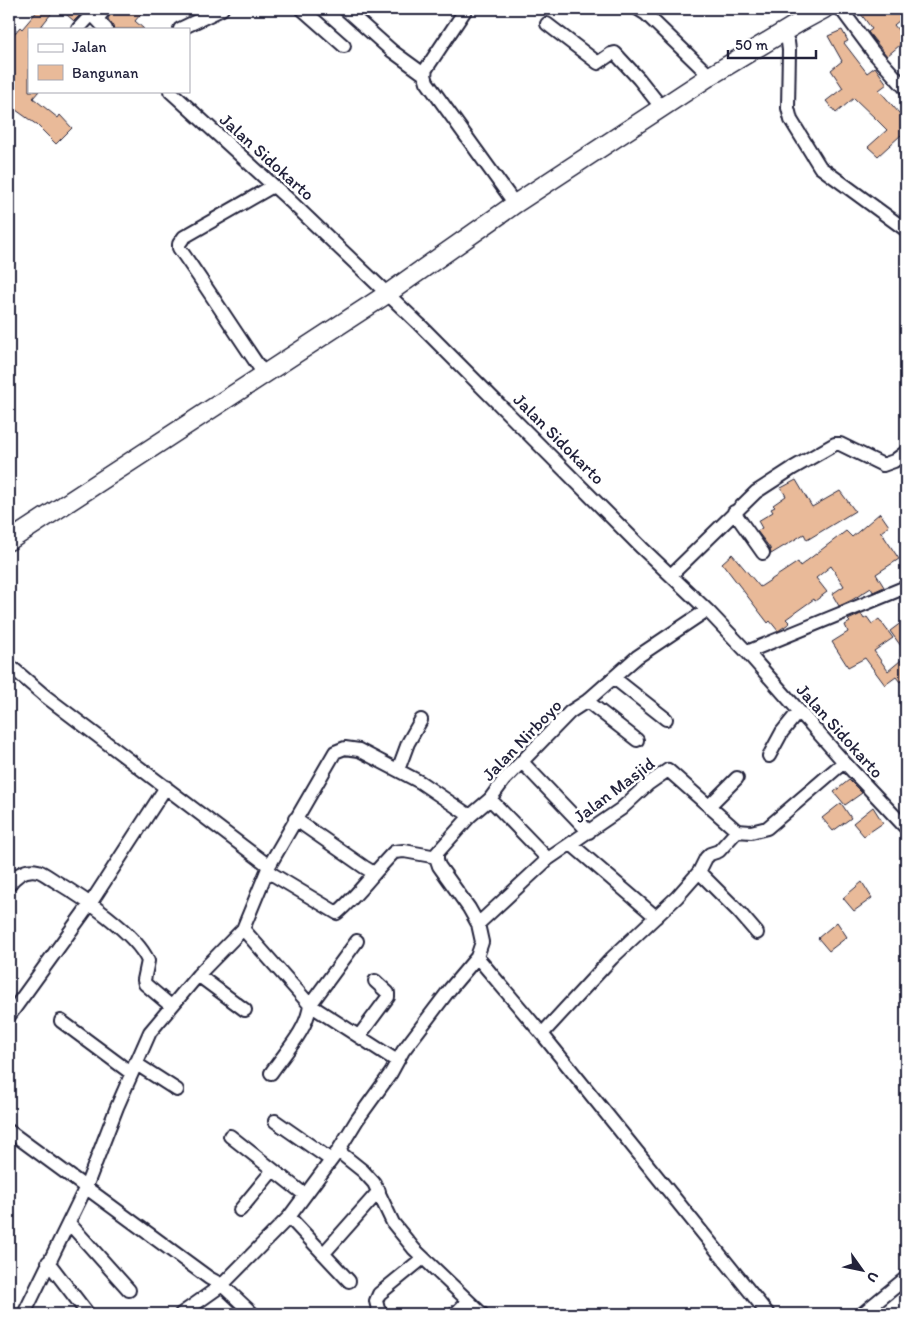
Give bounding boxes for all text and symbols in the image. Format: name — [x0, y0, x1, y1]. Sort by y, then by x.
legend — [28, 28, 190, 92]
scale bar — [728, 28, 815, 60]
text: 50 m — [735, 36, 768, 54]
text: Jalan — [72, 38, 106, 56]
text: Bangunan — [72, 64, 139, 82]
street label: Jalan Sidokarto — [215, 109, 319, 205]
street label: Jalan Sidokarto — [509, 389, 609, 489]
street label: Jalan Sidokarto — [792, 679, 888, 783]
street label: Jalan Nirboyo — [477, 694, 567, 786]
street label: Jalan Masjid — [569, 752, 659, 828]
north arrow — [838, 1246, 888, 1296]
text: U — [863, 1268, 882, 1285]

